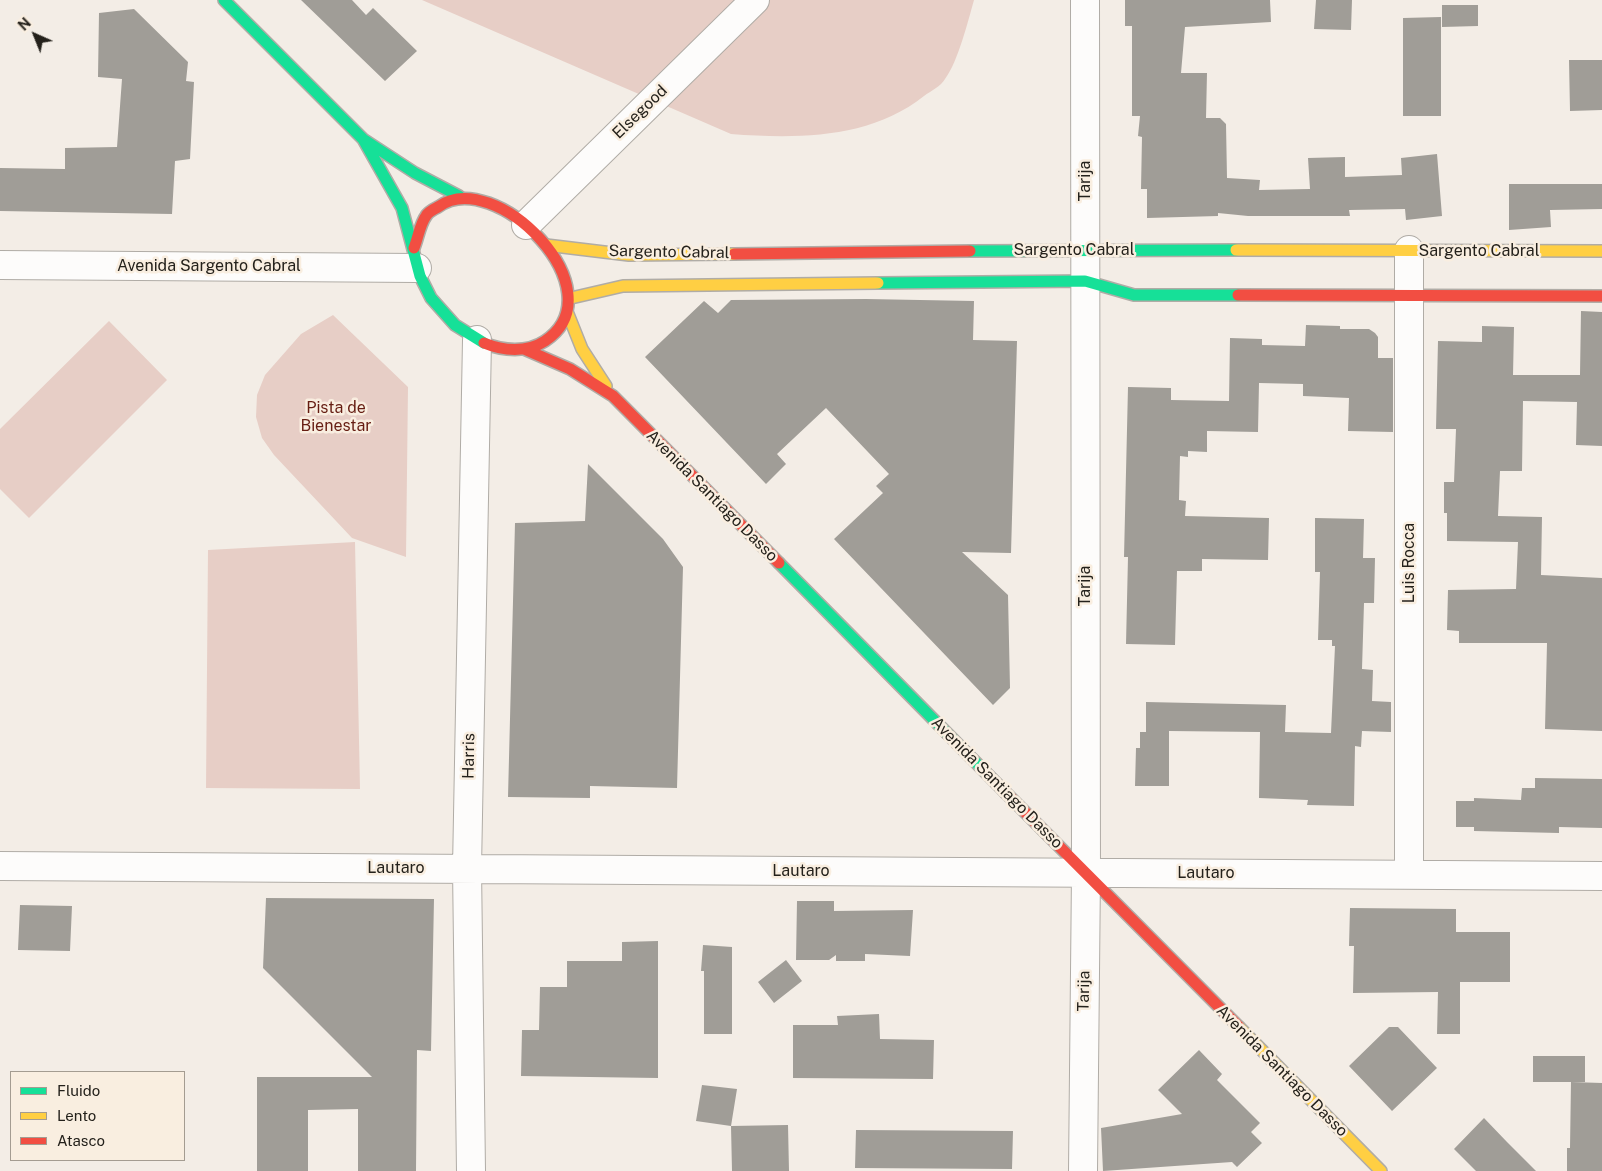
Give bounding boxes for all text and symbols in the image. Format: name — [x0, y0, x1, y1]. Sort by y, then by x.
north arrow — [10, 10, 60, 60]
text: N — [15, 15, 34, 34]
street label: Elsegood — [609, 81, 671, 143]
street label: Tarija — [1075, 161, 1095, 201]
street label: Sargento Cabral — [1013, 240, 1135, 260]
street label: Sargento Cabral — [608, 241, 730, 263]
street label: Sargento Cabral — [1418, 241, 1540, 261]
street label: Avenida Sargento Cabral — [117, 256, 301, 276]
park label: Pista de Bienestar — [300, 398, 372, 436]
street label: Avenida Santiago Dasso — [642, 426, 782, 566]
street label: Luis Rocca — [1399, 523, 1419, 603]
street label: Tarija — [1075, 566, 1095, 606]
street label: Avenida Santiago Dasso — [927, 713, 1067, 853]
street label: Harris — [459, 733, 479, 779]
street label: Lautaro — [367, 858, 425, 878]
street label: Lautaro — [772, 861, 830, 881]
street label: Lautaro — [1177, 863, 1235, 883]
street label: Tarija — [1074, 971, 1094, 1011]
street label: Avenida Santiago Dasso — [1212, 1001, 1352, 1141]
legend — [10, 1071, 185, 1161]
text: Fluido — [57, 1082, 100, 1099]
text: Lento — [57, 1107, 96, 1124]
text: Atasco — [57, 1132, 105, 1149]

